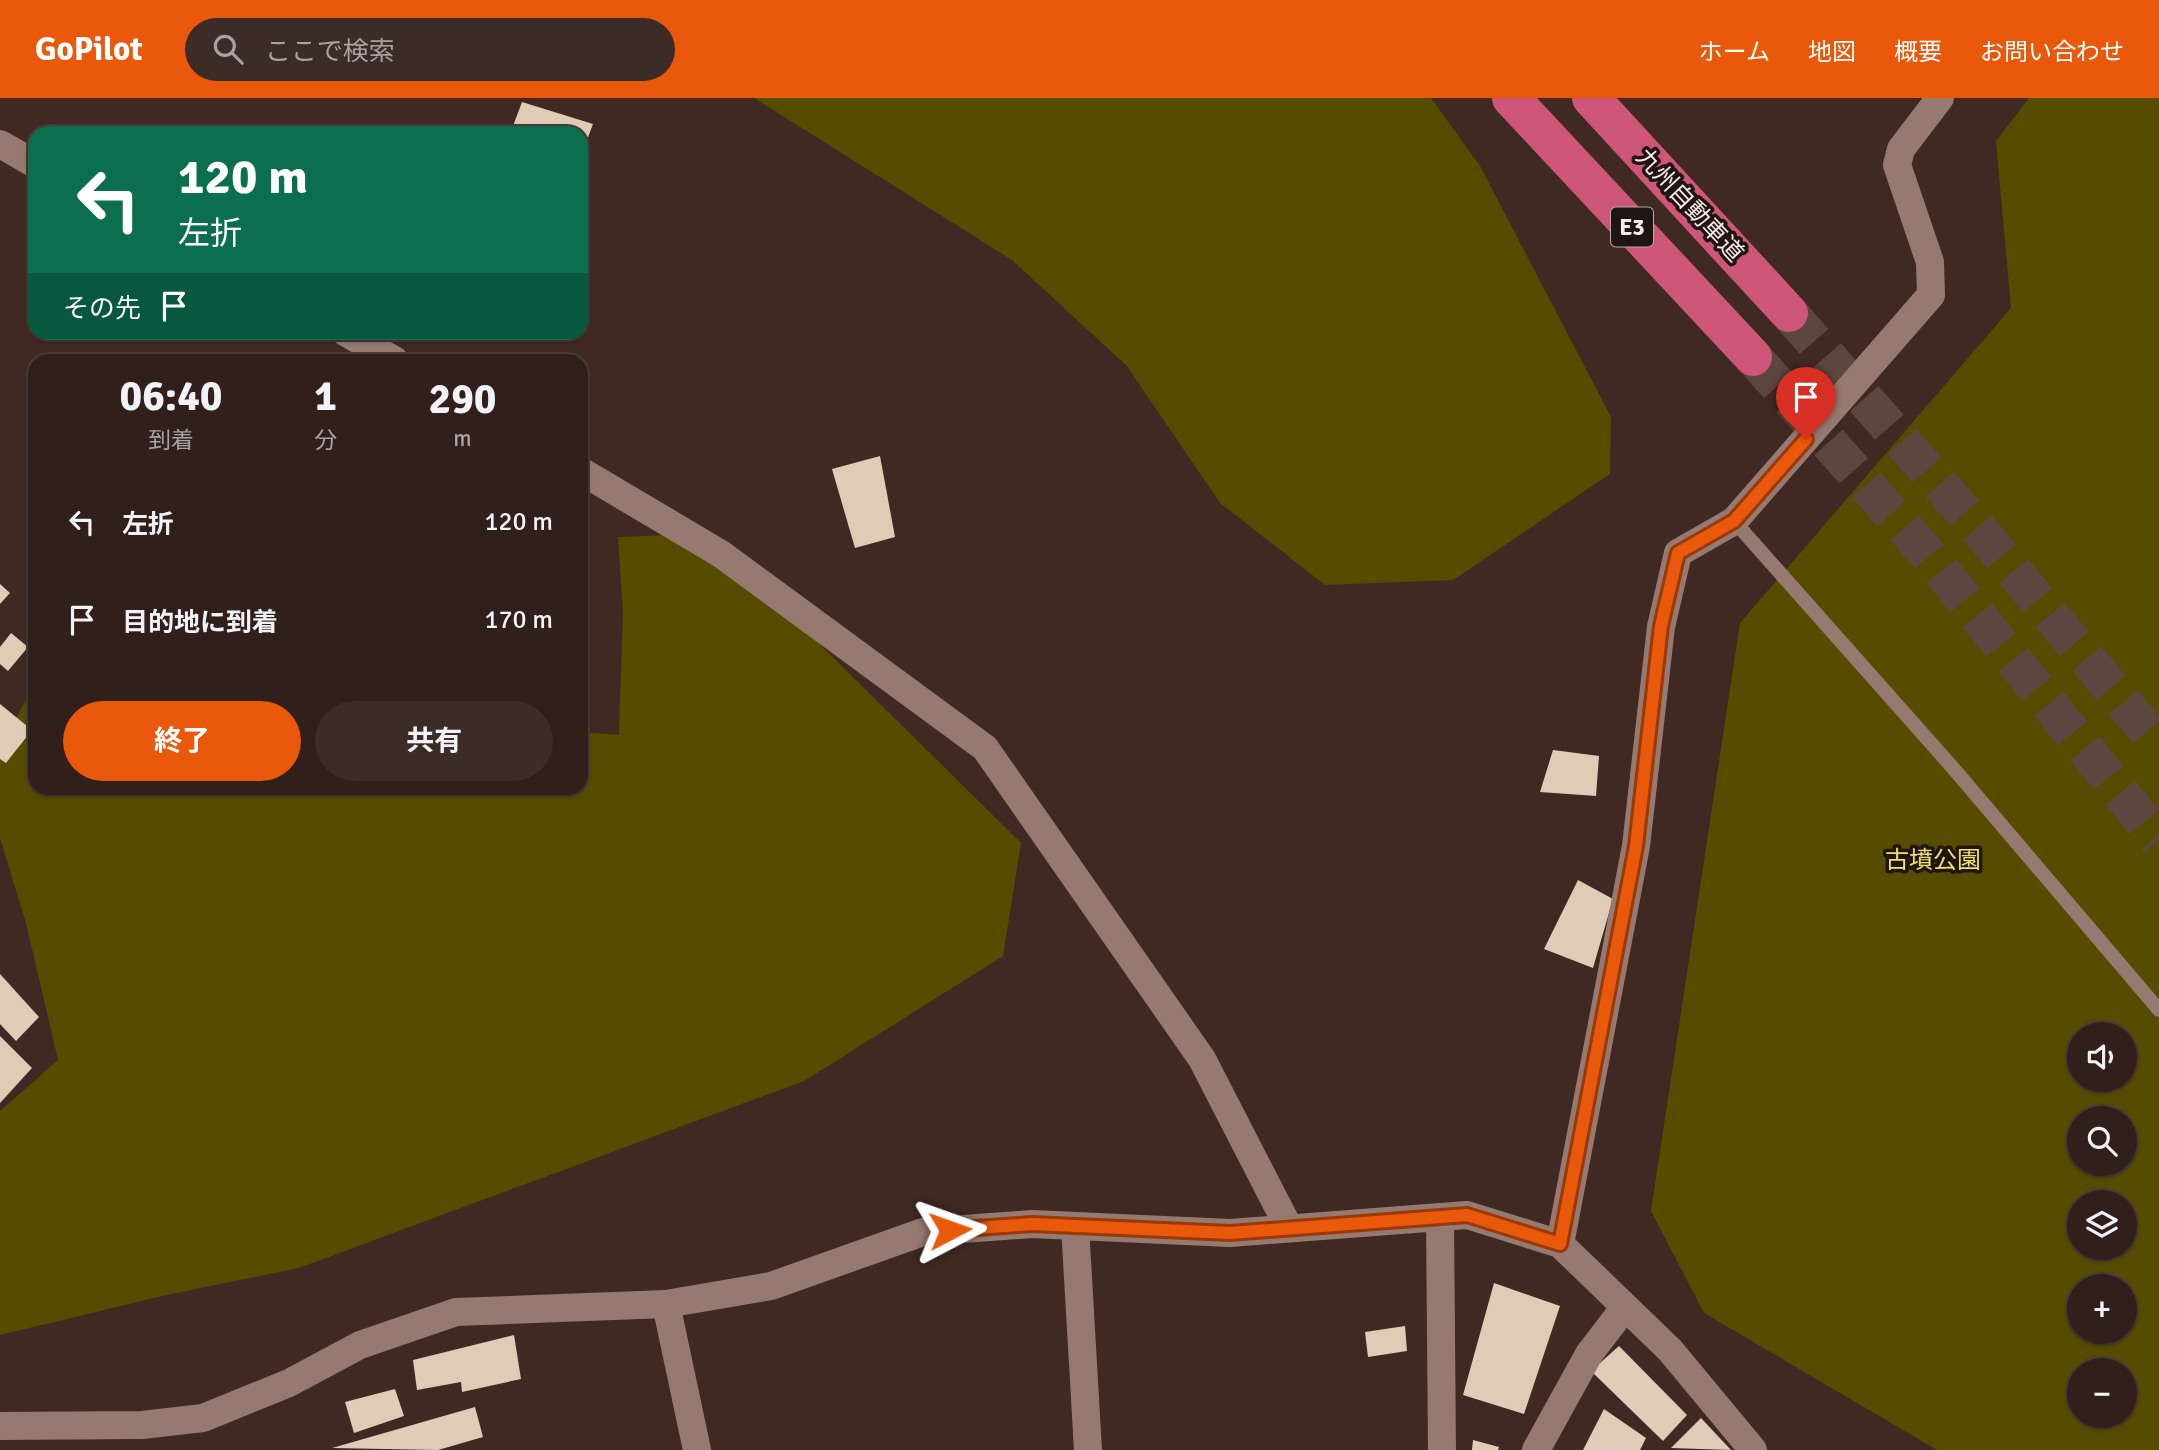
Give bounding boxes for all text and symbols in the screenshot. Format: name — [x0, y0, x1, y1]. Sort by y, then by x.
search box — [185, 18, 675, 81]
text: GoPilot — [35, 29, 143, 70]
icon: search — [209, 30, 247, 68]
text: ここで検索 — [265, 36, 395, 68]
text: ホーム — [1699, 37, 1770, 67]
text: 地図 — [1808, 37, 1856, 67]
text: 概要 — [1894, 37, 1942, 67]
text: お問い合わせ — [1980, 37, 2124, 67]
street label: 九州自動車道 — [1630, 142, 1750, 268]
text: 120 m — [178, 147, 308, 207]
icon: left — [63, 154, 154, 245]
road number: E3 — [1611, 208, 1653, 246]
text: 左折 — [178, 214, 242, 253]
icon: arrive — [155, 287, 193, 325]
text: その先 — [63, 293, 141, 325]
pin — [1776, 367, 1836, 439]
text: 06:40 — [119, 371, 223, 422]
text: 1 — [314, 371, 337, 422]
text: 290 — [428, 374, 497, 425]
icon: arrive — [1787, 378, 1825, 416]
text: m — [453, 424, 472, 453]
text: 到着 — [148, 426, 194, 455]
text: 分 — [314, 426, 337, 455]
icon: left — [63, 503, 101, 541]
text: 120 m — [484, 506, 553, 538]
text: 左折 — [122, 509, 174, 541]
icon: arrive — [63, 601, 101, 639]
text: 170 m — [484, 604, 553, 636]
text: 目的地に到着 — [122, 607, 278, 639]
button: 終了 — [63, 701, 301, 781]
button: 共有 — [315, 701, 553, 781]
park label: 古墳公園 — [1885, 845, 1981, 875]
map controls — [2067, 1022, 2137, 1428]
button: sound — [2067, 1022, 2137, 1092]
button: search — [2067, 1106, 2137, 1176]
button: layers — [2067, 1190, 2137, 1260]
position arrow — [913, 1193, 987, 1267]
button: + — [2067, 1274, 2137, 1344]
button: − — [2067, 1358, 2137, 1428]

